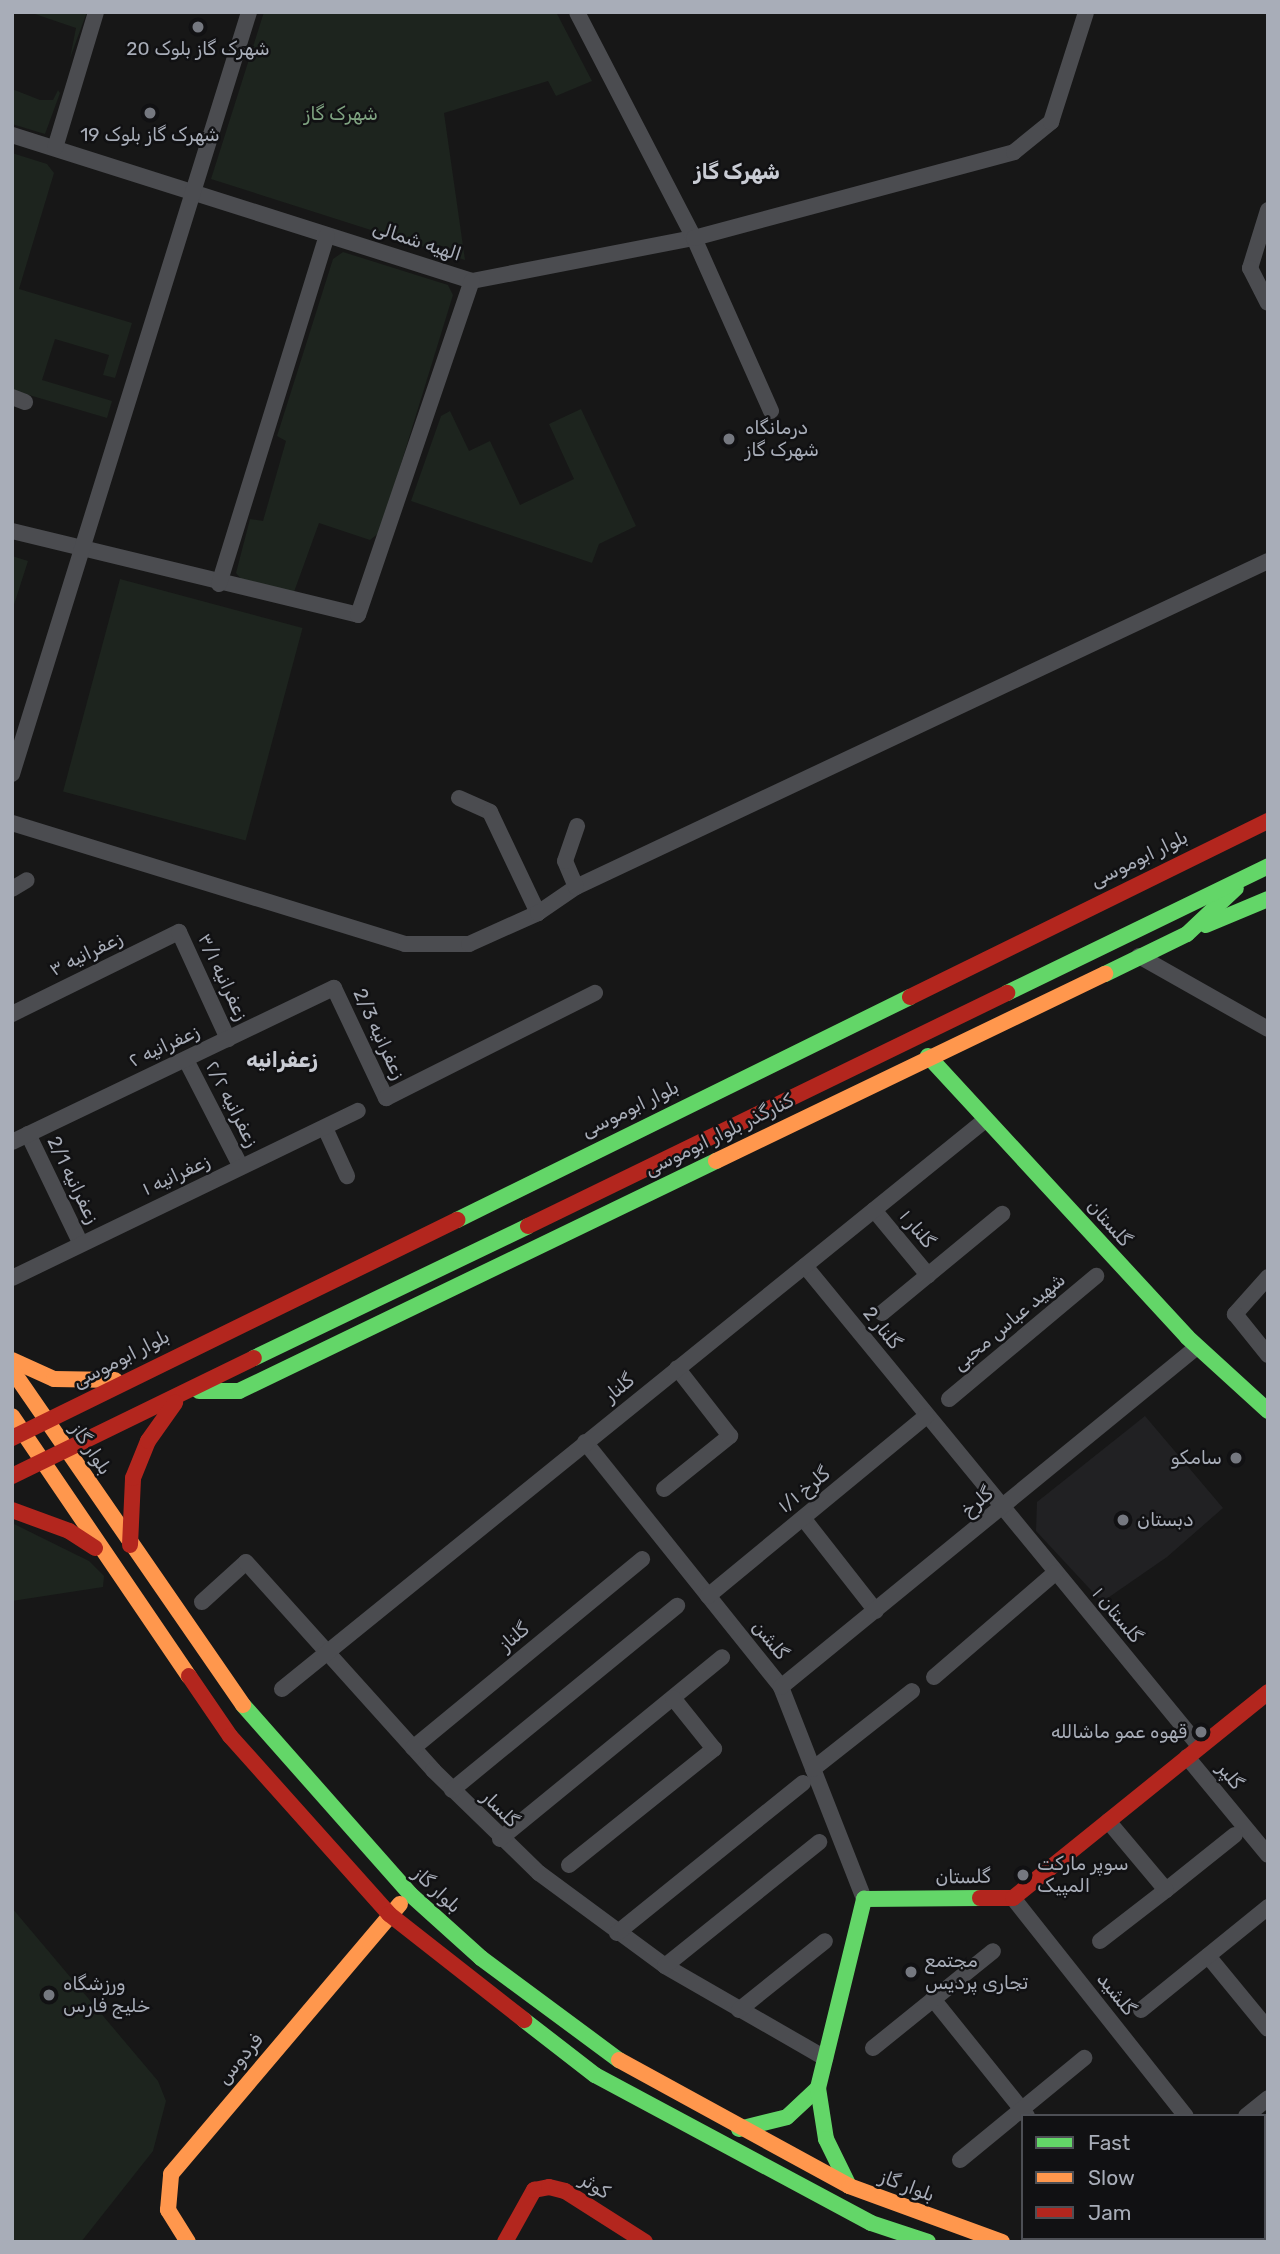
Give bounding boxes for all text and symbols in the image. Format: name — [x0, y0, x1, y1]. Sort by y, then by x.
marker: شهرک گاز بلوک 20 — [190, 19, 206, 35]
place label: شهرک گاز بلوک 20 — [126, 38, 270, 60]
park label: شهرک گاز — [304, 103, 378, 125]
marker: شهرک گاز بلوک 19 — [142, 105, 158, 121]
place label: شهرک گاز بلوک 19 — [80, 124, 220, 146]
district label: شهرک گاز — [694, 159, 780, 185]
street label: الهیه شمالی — [370, 216, 464, 266]
place label: درمانگاه شهرک گاز — [745, 417, 819, 461]
marker: درمانگاه شهرک گاز — [719, 429, 739, 449]
street label: بلوار ابوموسی — [1087, 826, 1191, 892]
street label: زعفرانیه ۳ — [46, 927, 126, 981]
street label: زعفرانیه ۳/۱ — [193, 930, 253, 1024]
street label: زعفرانیه 2/3 — [348, 985, 410, 1083]
street label: زعفرانیه ۲ — [125, 1020, 203, 1072]
district label: زعفرانیه — [246, 1047, 318, 1073]
street label: زعفرانیه ۲/۲ — [201, 1057, 263, 1151]
street label: بلوار ابوموسی — [578, 1076, 682, 1142]
street label: کنارگذر بلوار ابوموسی — [641, 1089, 797, 1181]
street label: زعفرانیه 2/1 — [42, 1133, 104, 1227]
street label: زعفرانیه ۱ — [139, 1150, 213, 1200]
street label: گلستان — [1082, 1195, 1136, 1251]
street label: گلنار ۱ — [895, 1205, 939, 1253]
street label: شهید عباس محبی — [948, 1268, 1070, 1376]
street label: گلنار 2 — [858, 1302, 906, 1354]
street label: بلوار ابوموسی — [69, 1325, 173, 1393]
street label: گلنار — [599, 1369, 639, 1407]
street label: بلوار گاز — [66, 1419, 116, 1479]
place label: سامکو — [1170, 1447, 1222, 1469]
marker: سامکو — [1228, 1450, 1244, 1466]
street label: گلرخ ۱/۱ — [774, 1462, 834, 1518]
street label: گلرخ — [956, 1482, 998, 1522]
place label: دبستان — [1137, 1509, 1194, 1531]
marker: دبستان — [1115, 1512, 1131, 1528]
street label: گلستان ۱ — [1087, 1582, 1147, 1648]
street label: گلشن — [747, 1616, 793, 1664]
street label: گلناز — [494, 1618, 534, 1656]
place label: قهوه عمو ماشالله — [1051, 1721, 1187, 1743]
marker: قهوه عمو ماشالله — [1193, 1724, 1209, 1740]
street label: گلپر — [1212, 1758, 1248, 1794]
street label: گلسار — [477, 1786, 523, 1832]
place label: سوپر مارکت المپیک — [1037, 1853, 1129, 1897]
street label: بلوار گاز — [408, 1862, 466, 1918]
street label: گلستان — [935, 1865, 991, 1889]
marker: سوپر مارکت المپیک — [1015, 1867, 1031, 1883]
place label: مجتمع تجاری پردیس — [925, 1950, 1028, 1994]
marker: مجتمع تجاری پردیس — [903, 1964, 919, 1980]
street label: گلشید — [1092, 1968, 1140, 2020]
place label: ورزشگاه خلیج فارس — [63, 1973, 150, 2017]
marker: ورزشگاه خلیج فارس — [41, 1987, 57, 2003]
street label: فردوس — [212, 2029, 268, 2089]
legend — [1021, 2114, 1266, 2240]
text: Fast — [1088, 2130, 1130, 2155]
street label: بلوار گاز — [876, 2165, 938, 2207]
text: Slow — [1088, 2165, 1135, 2190]
street label: کوثر — [576, 2168, 614, 2204]
text: Jam — [1088, 2200, 1132, 2225]

